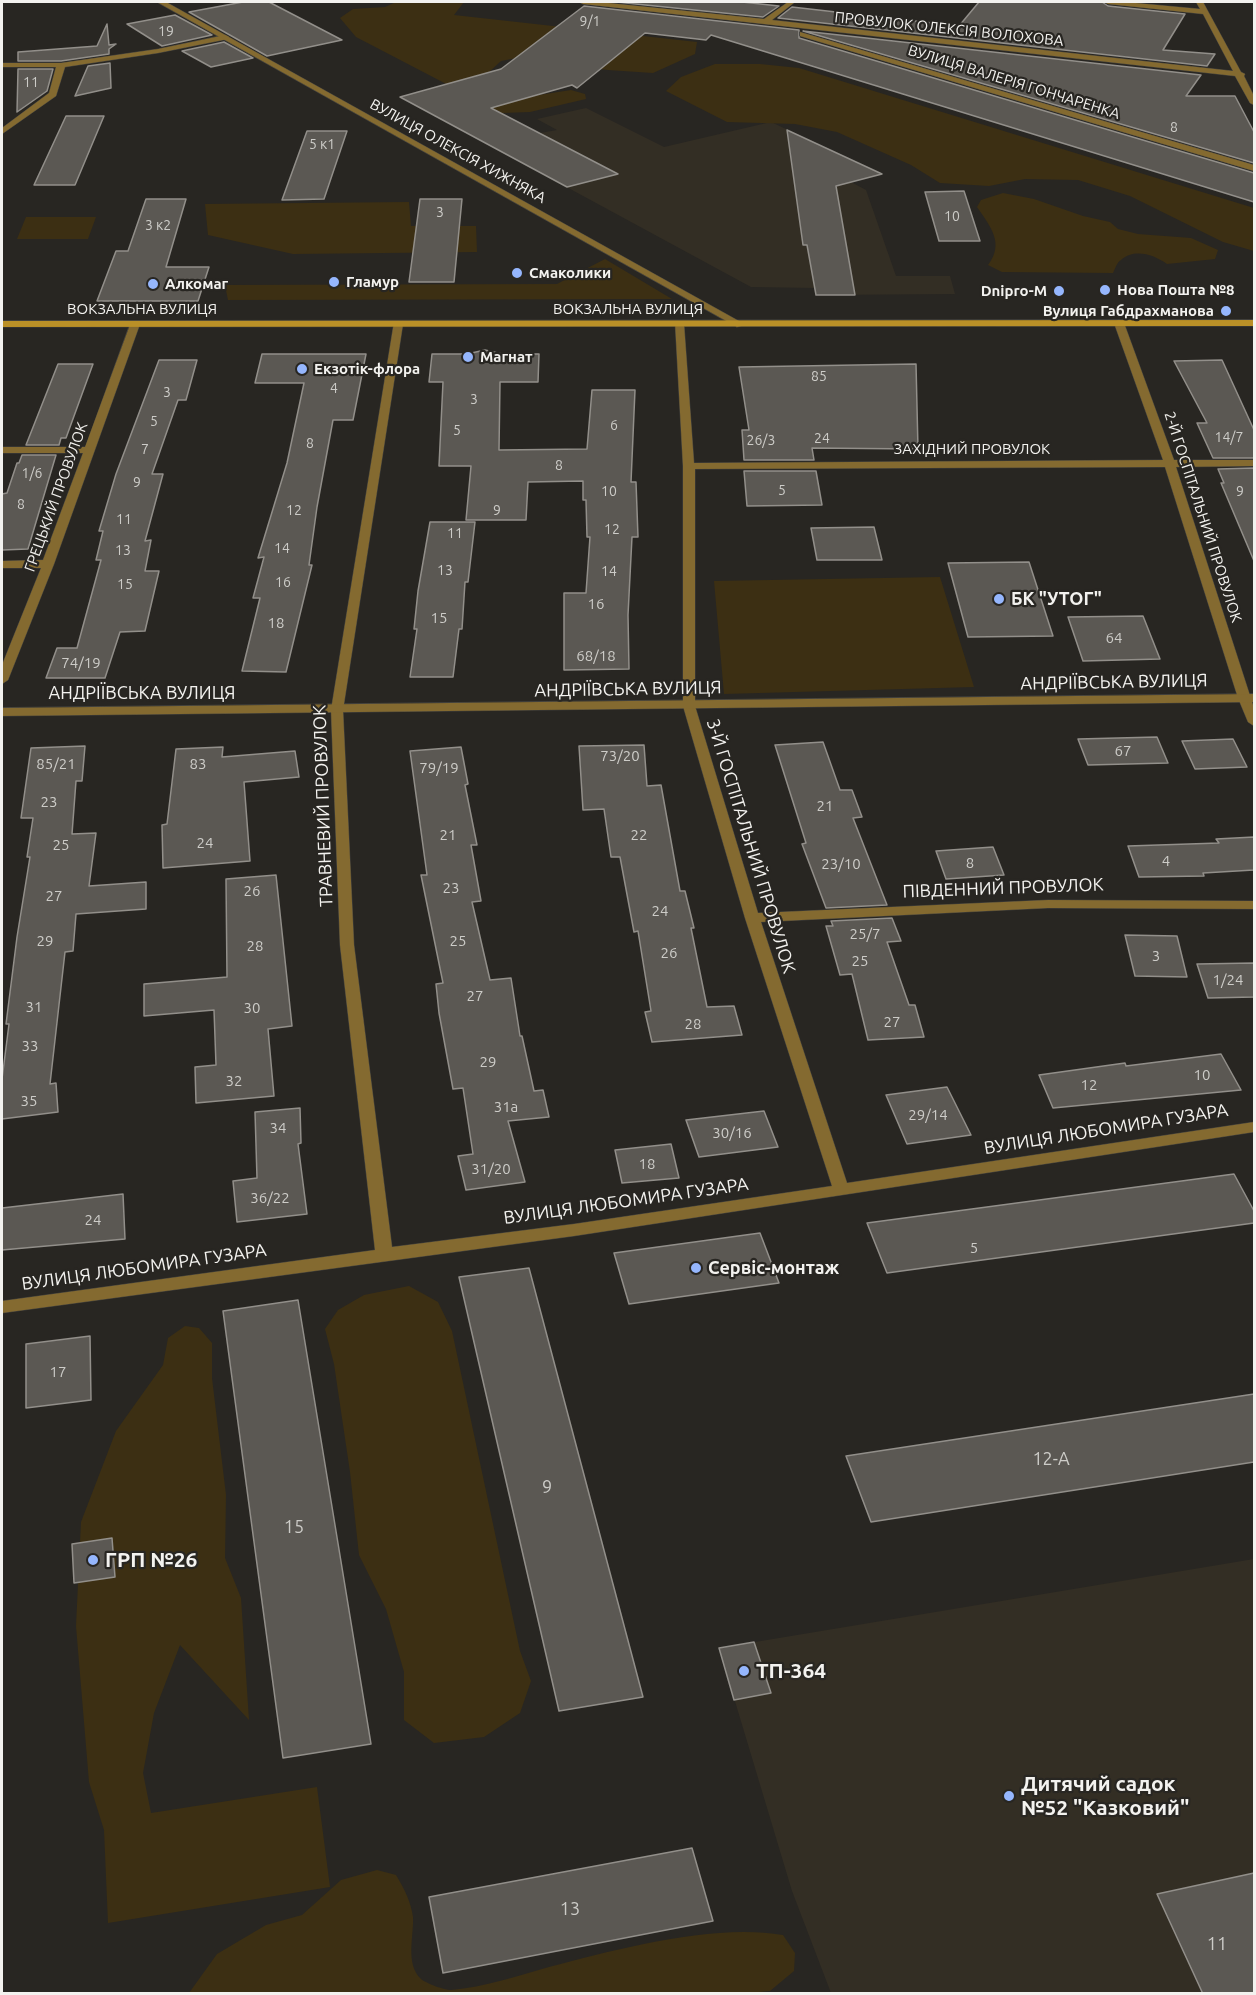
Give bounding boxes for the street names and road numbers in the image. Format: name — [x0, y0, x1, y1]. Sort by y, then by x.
street label: ПРОВУЛОК ОЛЕКСІЯ ВОЛОХОВА — [834, 8, 1064, 50]
street label: ВУЛИЦЯ ВАЛЕРІЯ ГОНЧАРЕНКА — [906, 41, 1122, 123]
street label: ВУЛИЦЯ ОЛЕКСІЯ ХИЖНЯКА — [367, 95, 549, 207]
street label: ВОКЗАЛЬНА ВУЛИЦЯ — [67, 300, 217, 318]
street label: ВОКЗАЛЬНА ВУЛИЦЯ — [553, 300, 703, 318]
street label: 2-Й ГОСПІТАЛЬНИЙ ПРОВУЛОК — [1160, 409, 1246, 625]
street label: ГРЕЦЬКИЙ ПРОВУЛОК — [21, 420, 91, 574]
street label: ЗАХІДНИЙ ПРОВУЛОК — [894, 440, 1050, 458]
street label: АНДРІЇВСЬКА ВУЛИЦЯ — [1020, 670, 1208, 694]
street label: АНДРІЇВСЬКА ВУЛИЦЯ — [534, 677, 722, 701]
street label: АНДРІЇВСЬКА ВУЛИЦЯ — [48, 682, 236, 704]
street label: ТРАВНЕВИЙ ПРОВУЛОК — [309, 705, 337, 907]
street label: 3-Й ГОСПІТАЛЬНИЙ ПРОВУЛОК — [702, 716, 800, 976]
street label: ПІВДЕННИЙ ПРОВУЛОК — [902, 874, 1104, 902]
street label: ВУЛИЦЯ ЛЮБОМИРА ГУЗАРА — [982, 1099, 1230, 1159]
street label: ВУЛИЦЯ ЛЮБОМИРА ГУЗАРА — [502, 1173, 750, 1229]
street label: ВУЛИЦЯ ЛЮБОМИРА ГУЗАРА — [20, 1239, 268, 1295]

